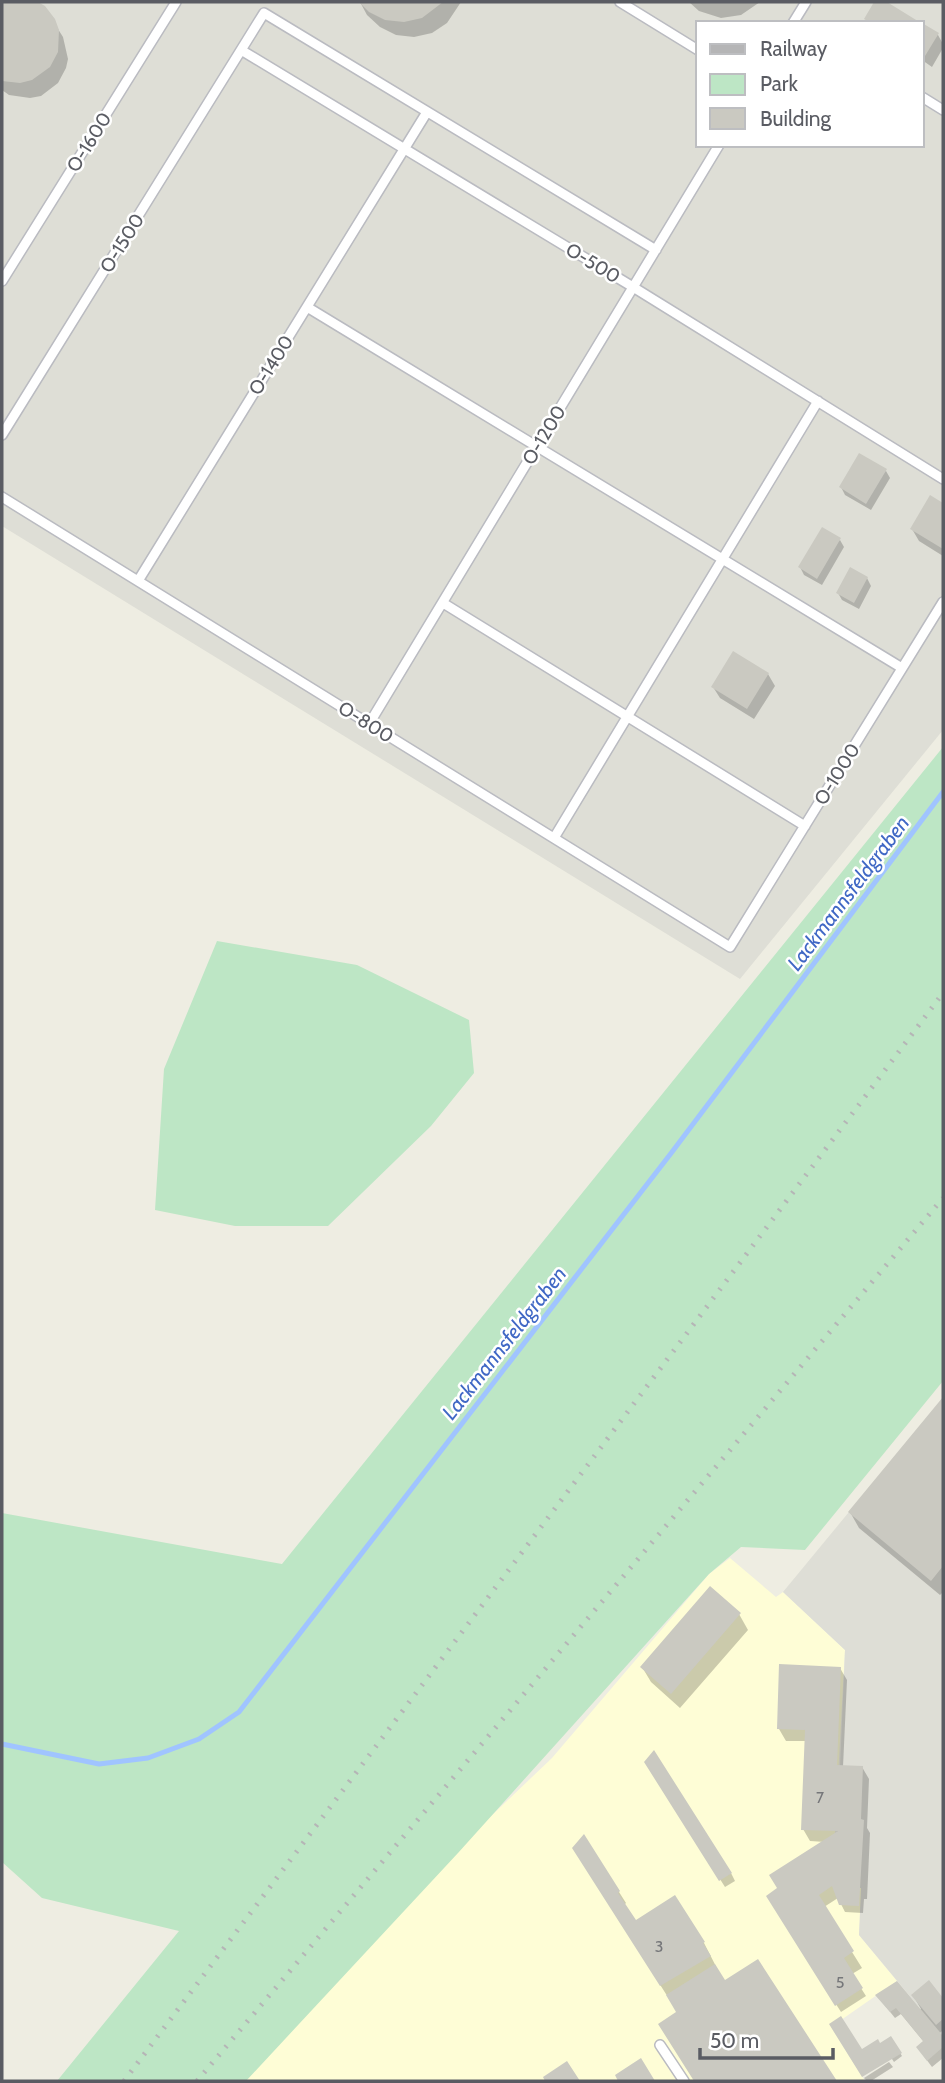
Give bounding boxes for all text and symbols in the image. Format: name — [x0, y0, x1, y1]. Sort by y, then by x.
legend — [696, 21, 924, 147]
text: Railway — [760, 36, 828, 61]
text: Park — [760, 71, 798, 96]
text: Building — [760, 106, 832, 131]
street label: O-1600 — [62, 108, 116, 176]
street label: O-1500 — [95, 209, 149, 277]
street label: O-500 — [562, 238, 624, 288]
street label: O-1400 — [244, 331, 298, 399]
street label: O-1200 — [517, 401, 571, 469]
street label: O-800 — [334, 696, 398, 748]
street label: O-1000 — [809, 739, 865, 809]
water label: Lackmannsfeldgraben — [782, 811, 914, 975]
water label: Lackmannsfeldgraben — [437, 1262, 571, 1424]
house number: 7 — [816, 1788, 824, 1807]
house number: 3 — [655, 1937, 663, 1956]
house number: 5 — [836, 1973, 844, 1992]
scale bar — [700, 2016, 833, 2060]
text: 50 m — [710, 2028, 759, 2053]

